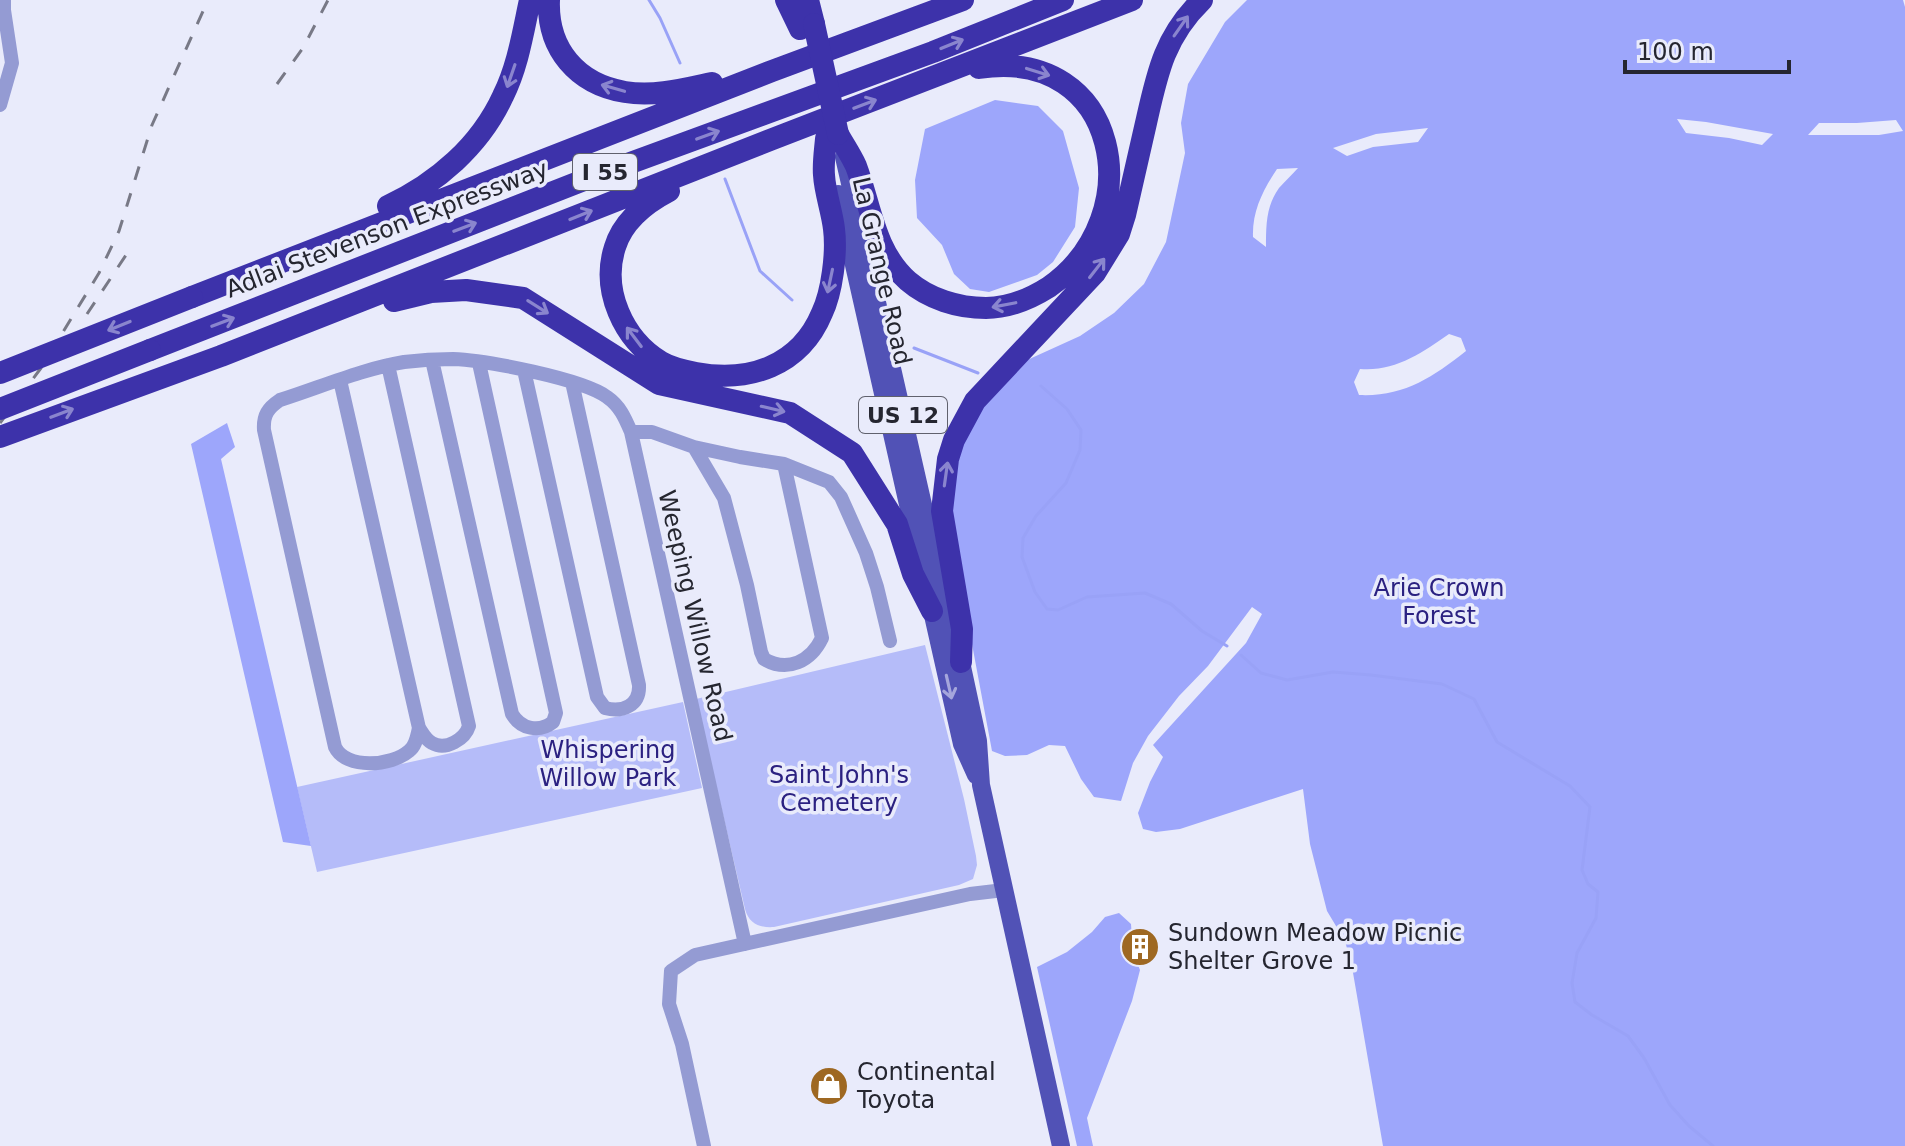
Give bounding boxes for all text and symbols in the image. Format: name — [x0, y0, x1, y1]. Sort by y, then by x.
one-way arrow — [1173, 15, 1189, 37]
scale bar — [1625, 24, 1789, 74]
one-way arrow — [939, 36, 964, 51]
text: 100 m — [1637, 38, 1714, 66]
one-way arrow — [503, 63, 517, 87]
one-way arrow — [1025, 65, 1051, 80]
one-way arrow — [601, 80, 626, 94]
one-way arrow — [852, 96, 877, 110]
one-way arrow — [695, 126, 720, 141]
road number: I 55 — [573, 154, 637, 190]
street label: Adlai Stevenson Expressway — [222, 155, 552, 303]
street label: La Grange Road — [847, 174, 917, 368]
one-way arrow — [568, 207, 592, 221]
one-way arrow — [452, 219, 477, 233]
one-way arrow — [1089, 258, 1106, 279]
one-way arrow — [822, 268, 837, 294]
one-way arrow — [992, 299, 1017, 314]
one-way arrow — [526, 300, 549, 316]
one-way arrow — [210, 314, 234, 328]
one-way arrow — [107, 319, 132, 334]
one-way arrow — [626, 327, 643, 348]
road number: US 12 — [859, 397, 947, 433]
one-way arrow — [760, 402, 785, 417]
one-way arrow — [49, 405, 74, 420]
one-way arrow — [939, 462, 954, 487]
street label: Weeping Willow Road — [652, 488, 738, 744]
park label: Arie Crown Forest — [1374, 574, 1504, 630]
one-way arrow — [942, 674, 957, 699]
park label: Whispering Willow Park — [539, 736, 677, 792]
park label: Saint John's Cemetery — [769, 761, 909, 817]
place label: Sundown Meadow Picnic Shelter Grove 1 — [1168, 919, 1462, 975]
building icon: Sundown Meadow Picnic Shelter Grove 1 — [1119, 926, 1161, 968]
place label: Continental Toyota — [856, 1058, 996, 1114]
shop icon: Continental Toyota — [808, 1065, 850, 1107]

